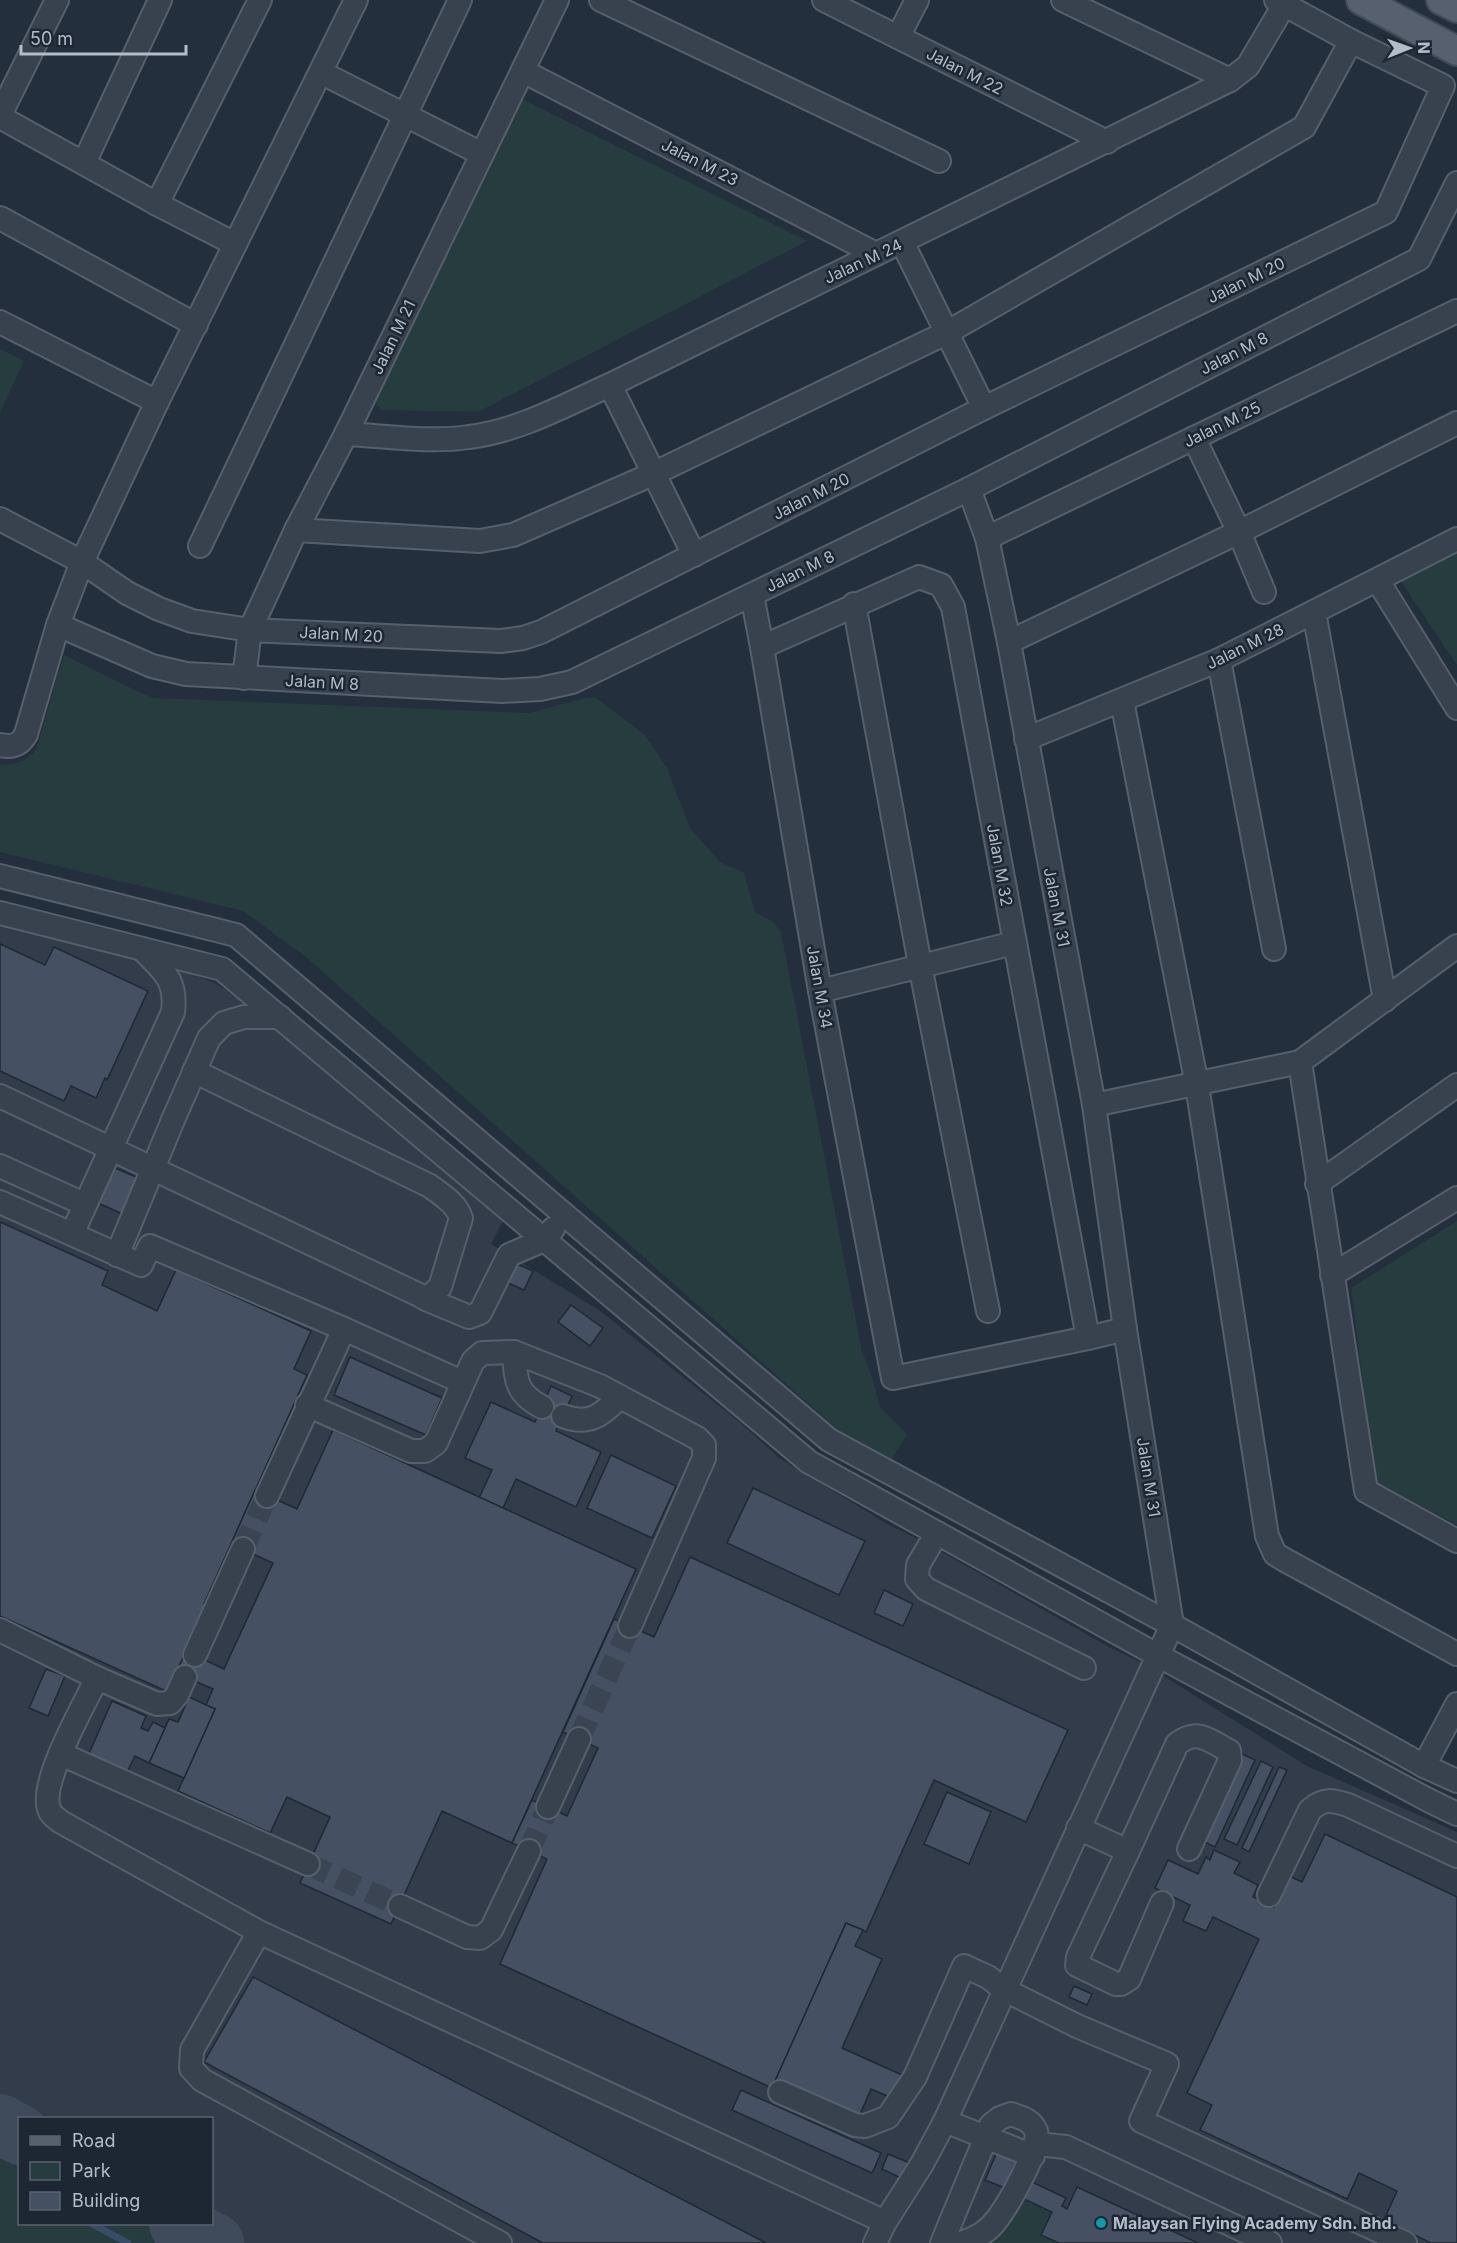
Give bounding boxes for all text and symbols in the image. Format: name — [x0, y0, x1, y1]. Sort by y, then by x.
scale bar — [21, 18, 186, 56]
north arrow — [1379, 18, 1439, 78]
text: 50 m — [30, 28, 73, 49]
text: N — [1414, 41, 1434, 54]
street label: Jalan M 22 — [923, 43, 1007, 99]
street label: Jalan M 23 — [658, 134, 742, 190]
street label: Jalan M 24 — [821, 234, 905, 288]
street label: Jalan M 20 — [1204, 253, 1288, 307]
street label: Jalan M 21 — [366, 297, 420, 377]
street label: Jalan M 8 — [1197, 327, 1271, 379]
street label: Jalan M 25 — [1180, 397, 1264, 451]
street label: Jalan M 20 — [769, 468, 853, 524]
street label: Jalan M 8 — [762, 546, 838, 596]
street label: Jalan M 28 — [1203, 619, 1287, 673]
street label: Jalan M 20 — [299, 622, 383, 646]
street label: Jalan M 8 — [285, 670, 359, 694]
street label: Jalan M 32 — [983, 822, 1017, 908]
street label: Jalan M 31 — [1040, 866, 1074, 948]
street label: Jalan M 34 — [803, 944, 837, 1030]
street label: Jalan M 31 — [1133, 1436, 1165, 1518]
legend — [18, 2117, 213, 2225]
text: Road — [72, 2130, 115, 2151]
text: Park — [72, 2160, 111, 2181]
text: Building — [72, 2190, 140, 2211]
place label: Malaysan Flying Academy Sdn. Bhd. — [1113, 2213, 1397, 2233]
marker: Malaysan Flying Academy Sdn. Bhd. — [1094, 2216, 1108, 2230]

